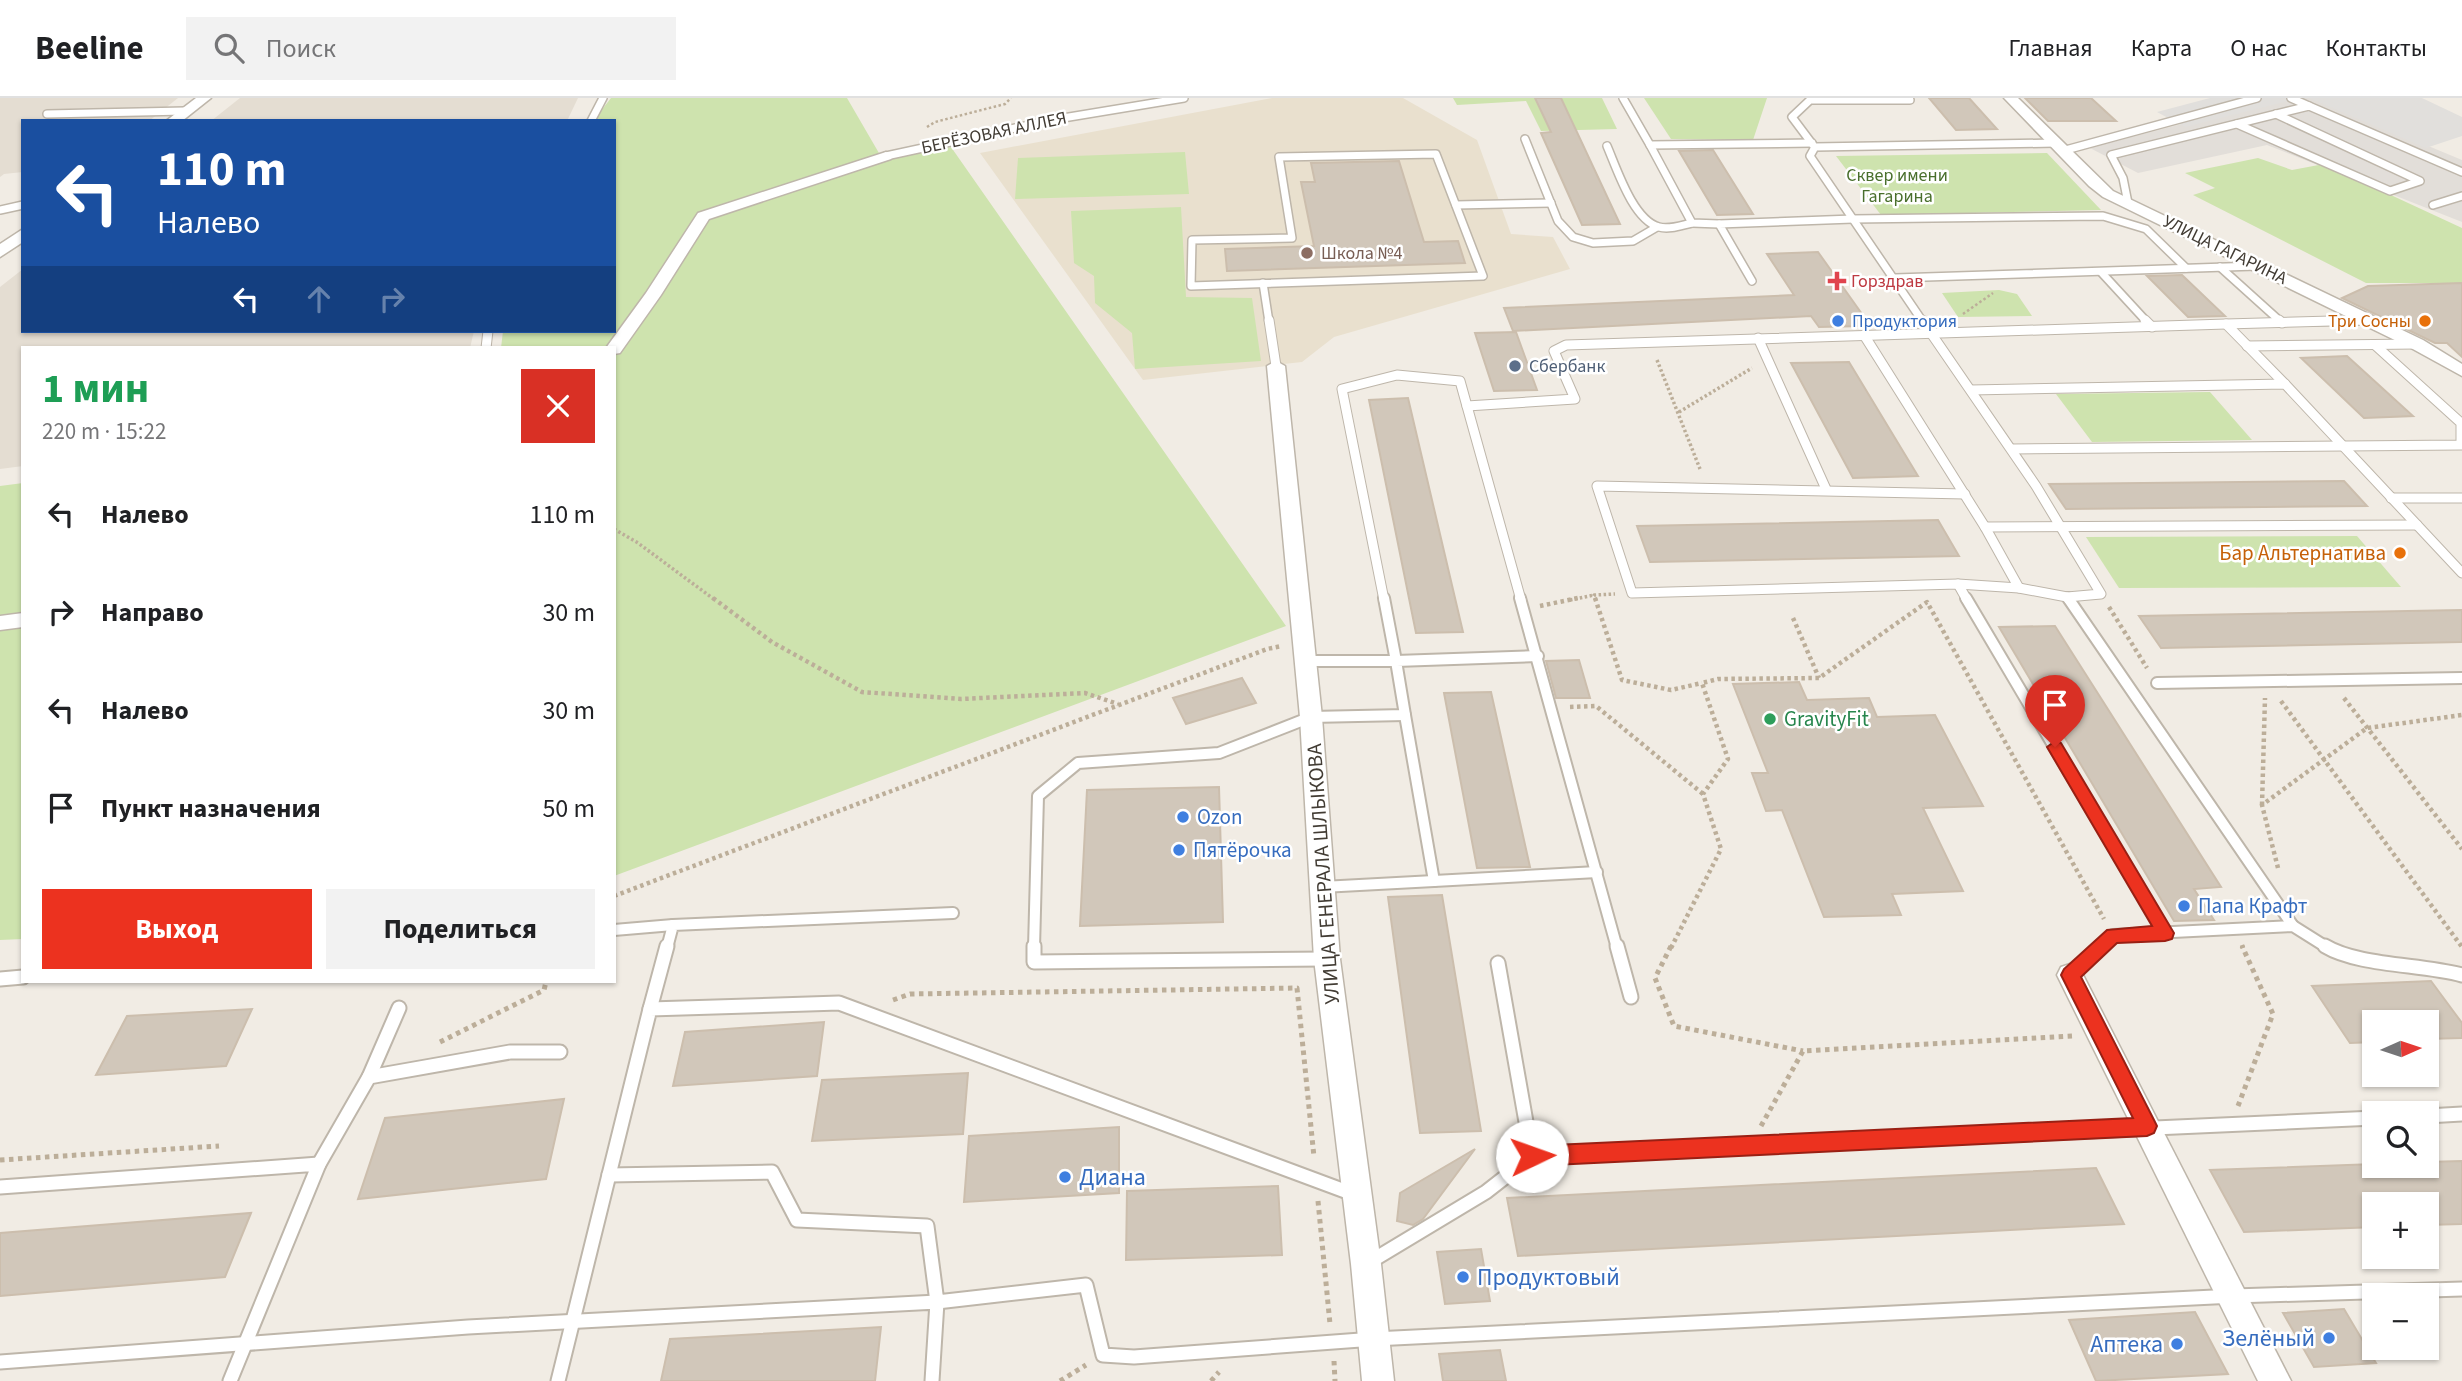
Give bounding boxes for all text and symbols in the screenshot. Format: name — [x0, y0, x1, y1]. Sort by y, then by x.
search box — [186, 17, 676, 80]
text: Beeline — [35, 25, 144, 72]
icon: search — [210, 29, 248, 67]
text: Поиск — [266, 30, 336, 67]
text: Главная — [2008, 31, 2093, 66]
text: Карта — [2131, 31, 2192, 66]
text: О нас — [2230, 31, 2287, 66]
text: Контакты — [2325, 31, 2427, 66]
street label: БЕРЁЗОВАЯ АЛЛЕЯ — [919, 105, 1069, 161]
text: 110 m — [157, 135, 286, 205]
icon: left — [42, 147, 133, 238]
park label: Сквер имени Гагарина — [1846, 163, 1948, 209]
text: Налево — [157, 200, 260, 246]
street label: УЛИЦА ГАГАРИНА — [2159, 209, 2291, 291]
place label: Школа №4 — [1321, 241, 1402, 266]
marker: Школа №4 — [1299, 245, 1315, 261]
place label: Горздрав — [1851, 269, 1923, 294]
marker: Горздрав — [1829, 273, 1845, 289]
icon: left — [227, 280, 265, 318]
icon: ahead — [300, 280, 338, 318]
icon: right — [373, 280, 411, 318]
place label: Продуктория — [1852, 309, 1957, 334]
place label: Три Сосны — [2328, 309, 2411, 334]
marker: Продуктория — [1830, 313, 1846, 329]
marker: Три Сосны — [2417, 313, 2433, 329]
place label: Сбербанк — [1529, 354, 1605, 379]
marker: Сбербанк — [1507, 358, 1523, 374]
text: 1 мин — [42, 359, 149, 419]
button: close — [521, 369, 595, 443]
text: 220 m · 15:22 — [42, 415, 166, 448]
icon: left — [42, 495, 80, 533]
text: Налево — [101, 496, 189, 533]
text: 110 m — [529, 496, 595, 533]
place label: Бар Альтернатива — [2219, 538, 2386, 568]
marker: Бар Альтернатива — [2392, 545, 2408, 561]
icon: right — [42, 593, 80, 631]
text: Направо — [101, 594, 204, 631]
text: 30 m — [542, 594, 595, 631]
pin — [2025, 675, 2085, 747]
icon: arrive — [2036, 686, 2074, 724]
icon: left — [42, 691, 80, 729]
text: Налево — [101, 692, 189, 729]
text: 30 m — [542, 692, 595, 729]
place label: GravityFit — [1784, 704, 1869, 734]
marker: GravityFit — [1762, 711, 1778, 727]
street label: УЛИЦА ГЕНЕРАЛА ШЛЫКОВА — [1299, 742, 1347, 1005]
icon: arrive — [42, 789, 80, 827]
text: Пункт назначения — [101, 790, 321, 827]
text: 50 m — [542, 790, 595, 827]
place label: Ozon — [1197, 802, 1242, 832]
marker: Ozon — [1175, 809, 1191, 825]
place label: Пятёрочка — [1193, 835, 1292, 865]
marker: Пятёрочка — [1171, 842, 1187, 858]
button: Выход — [42, 889, 312, 969]
button: Поделиться — [326, 889, 595, 969]
place label: Папа Крафт — [2198, 891, 2308, 921]
marker: Папа Крафт — [2176, 898, 2192, 914]
north arrow — [2362, 1010, 2440, 1087]
map controls — [2362, 1010, 2439, 1360]
button: search — [2362, 1101, 2439, 1178]
position arrow — [1495, 1119, 1569, 1193]
place label: Диана — [1079, 1160, 1146, 1195]
marker: Диана — [1057, 1169, 1073, 1185]
button: + — [2362, 1192, 2439, 1269]
place label: Продуктовый — [1477, 1260, 1620, 1295]
marker: Продуктовый — [1455, 1269, 1471, 1285]
button: − — [2362, 1283, 2439, 1360]
place label: Зелёный — [2222, 1321, 2315, 1356]
place label: Аптека — [2090, 1327, 2163, 1362]
marker: Зелёный — [2321, 1330, 2337, 1346]
marker: Аптека — [2169, 1336, 2185, 1352]

